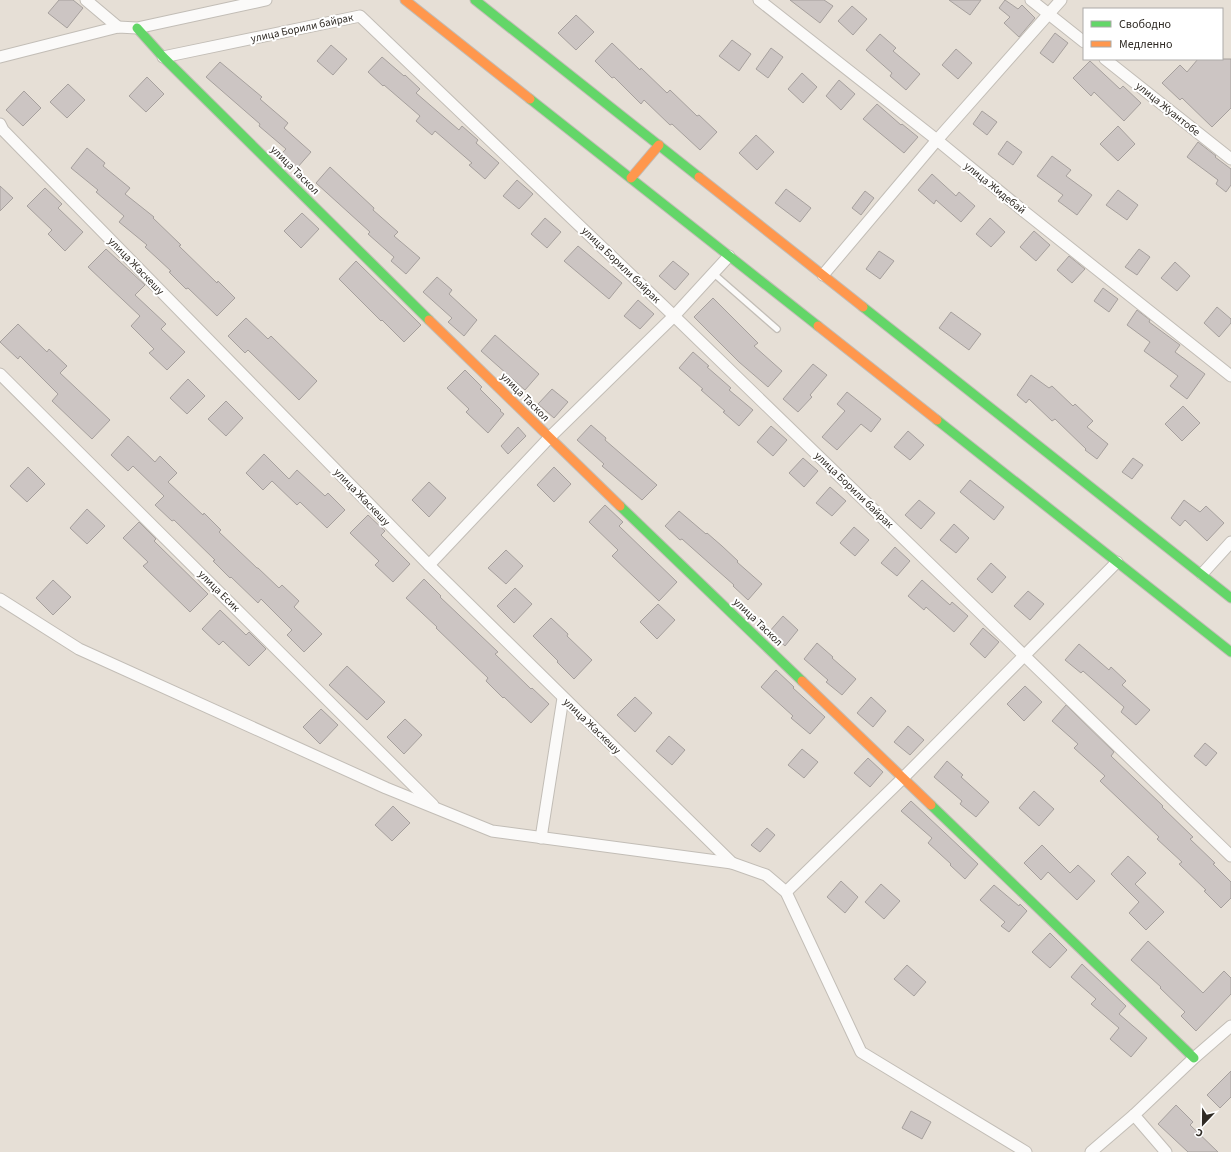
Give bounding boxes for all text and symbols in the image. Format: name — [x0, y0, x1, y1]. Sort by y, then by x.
legend — [1083, 8, 1223, 60]
street label: улица Борили байрак — [249, 10, 355, 46]
text: Свободно — [1119, 16, 1171, 33]
text: Медленно — [1119, 36, 1173, 53]
street label: улица Жуантобе — [1133, 78, 1204, 140]
street label: улица Таскол — [267, 142, 323, 198]
street label: улица Жидебай — [961, 158, 1029, 218]
street label: улица Борили байрак — [578, 223, 664, 307]
street label: улица Жаскешу — [105, 234, 167, 298]
street label: улица Таскол — [497, 369, 553, 425]
street label: улица Борили байрак — [811, 448, 897, 532]
street label: улица Жаскешу — [331, 465, 393, 529]
street label: улица Есик — [195, 567, 244, 616]
street label: улица Таскол — [730, 594, 786, 650]
street label: улица Жаскешу — [560, 695, 624, 757]
north arrow — [1183, 1104, 1223, 1144]
text: С — [1193, 1124, 1205, 1141]

